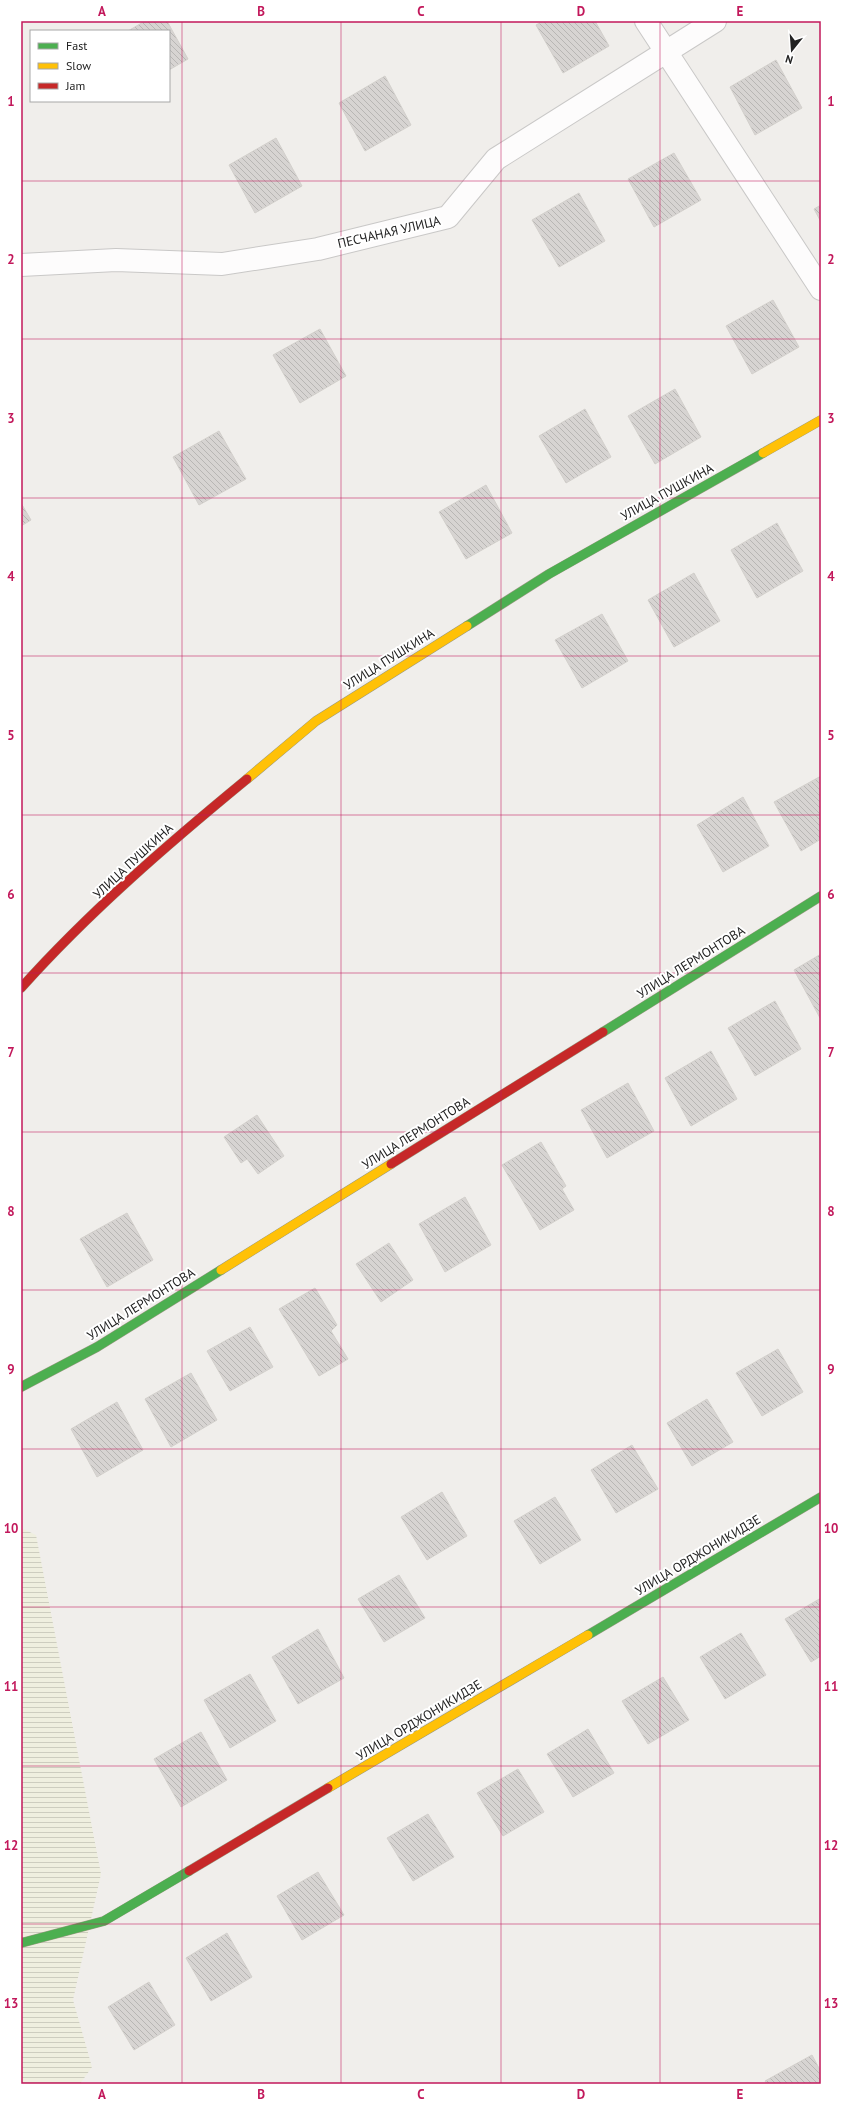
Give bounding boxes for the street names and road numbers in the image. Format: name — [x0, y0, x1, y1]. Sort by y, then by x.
street label: ПЕСЧАНАЯ УЛИЦА — [336, 212, 443, 252]
street label: УЛИЦА ПУШКИНА — [618, 459, 717, 525]
street label: УЛИЦА ПУШКИНА — [341, 624, 438, 694]
street label: УЛИЦА ПУШКИНА — [89, 819, 177, 903]
street label: УЛИЦА ЛЕРМОНТОВА — [634, 922, 748, 1002]
street label: УЛИЦА ЛЕРМОНТОВА — [359, 1093, 473, 1173]
street label: УЛИЦА ЛЕРМОНТОВА — [84, 1264, 198, 1344]
street label: УЛИЦА ОРДЖОНИКИДЗЕ — [632, 1511, 764, 1599]
street label: УЛИЦА ОРДЖОНИКИДЗЕ — [353, 1676, 485, 1764]

